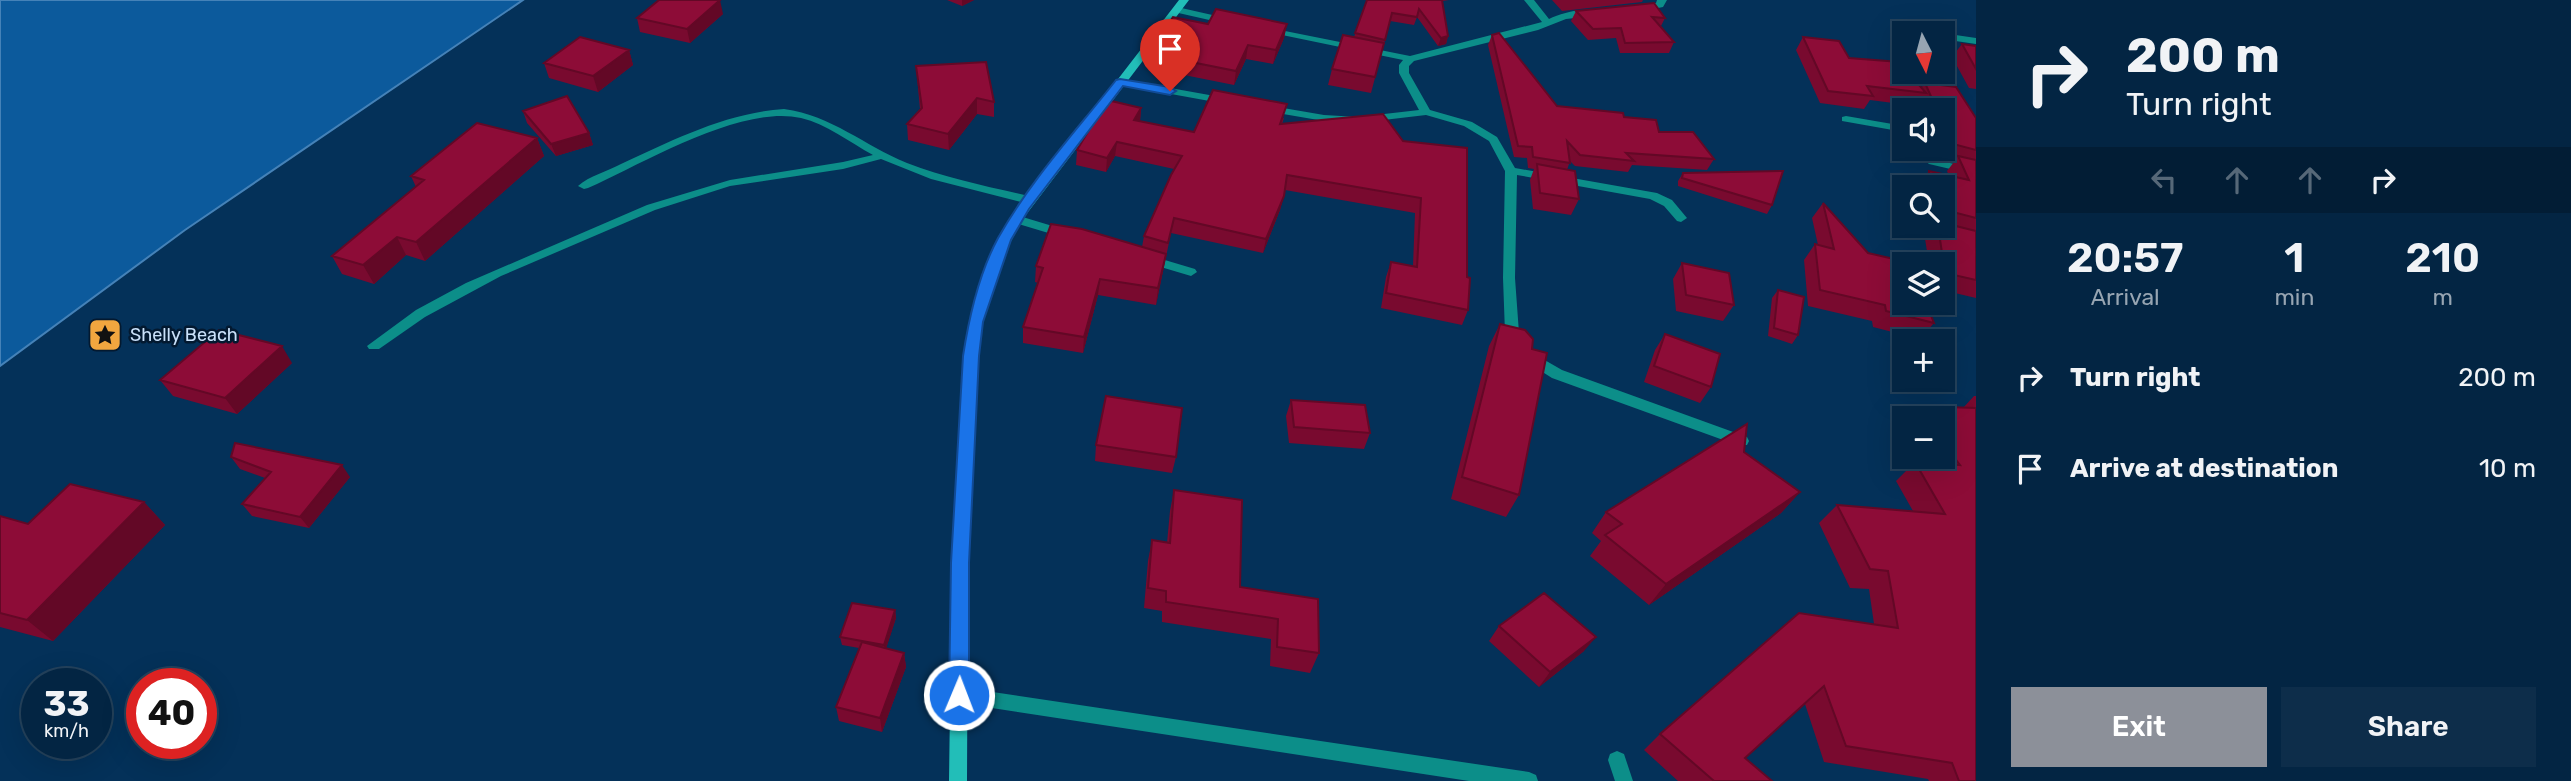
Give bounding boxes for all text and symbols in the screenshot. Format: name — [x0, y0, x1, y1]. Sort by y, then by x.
pin — [1140, 19, 1200, 91]
north arrow — [1892, 21, 1955, 84]
map controls — [1892, 21, 1955, 469]
text: 200 m — [2126, 26, 2280, 84]
icon: right — [2011, 28, 2102, 119]
icon: arrive — [1151, 30, 1189, 68]
text: Turn right — [2126, 85, 2271, 123]
button: sound — [1892, 98, 1955, 161]
icon: left — [2145, 161, 2183, 199]
icon: ahead — [2218, 161, 2256, 199]
icon: ahead — [2291, 161, 2329, 199]
icon: right — [2364, 161, 2402, 199]
button: search — [1892, 175, 1955, 238]
text: 20:57 — [2067, 233, 2183, 283]
text: 1 — [2284, 233, 2304, 283]
text: 210 — [2405, 233, 2480, 283]
button: layers — [1892, 252, 1955, 315]
text: Arrival — [2091, 283, 2160, 311]
text: min — [2274, 283, 2314, 311]
text: m — [2432, 283, 2453, 311]
place icon: Shelly Beach — [86, 316, 124, 354]
place label: Shelly Beach — [130, 324, 238, 346]
button: + — [1892, 329, 1955, 392]
icon: right — [2011, 359, 2049, 397]
text: Turn right — [2070, 362, 2200, 393]
text: 200 m — [2458, 362, 2536, 393]
button: − — [1892, 406, 1955, 469]
icon: arrive — [2011, 450, 2049, 488]
text: Arrive at destination — [2070, 453, 2338, 484]
text: 10 m — [2479, 453, 2536, 484]
position arrow — [922, 658, 996, 732]
speed limit sign: 40 — [126, 668, 217, 759]
text: 33 — [43, 683, 90, 725]
button: Exit — [2011, 687, 2267, 767]
button: Share — [2281, 687, 2536, 767]
text: km/h — [44, 720, 89, 742]

